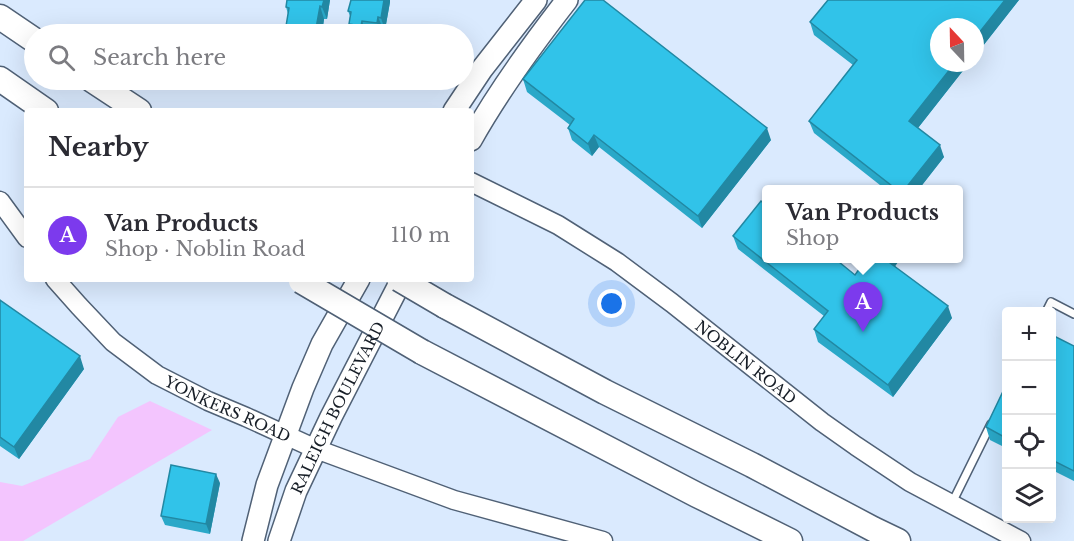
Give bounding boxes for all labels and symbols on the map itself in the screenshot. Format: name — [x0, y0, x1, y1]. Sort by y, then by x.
north arrow — [930, 18, 984, 72]
pin: A — [844, 282, 882, 332]
your location — [597, 289, 626, 318]
street label: NOBLIN ROAD — [692, 316, 801, 408]
street label: RALEIGH BOULEVARD — [287, 318, 388, 497]
street label: YONKERS ROAD — [161, 371, 294, 446]

